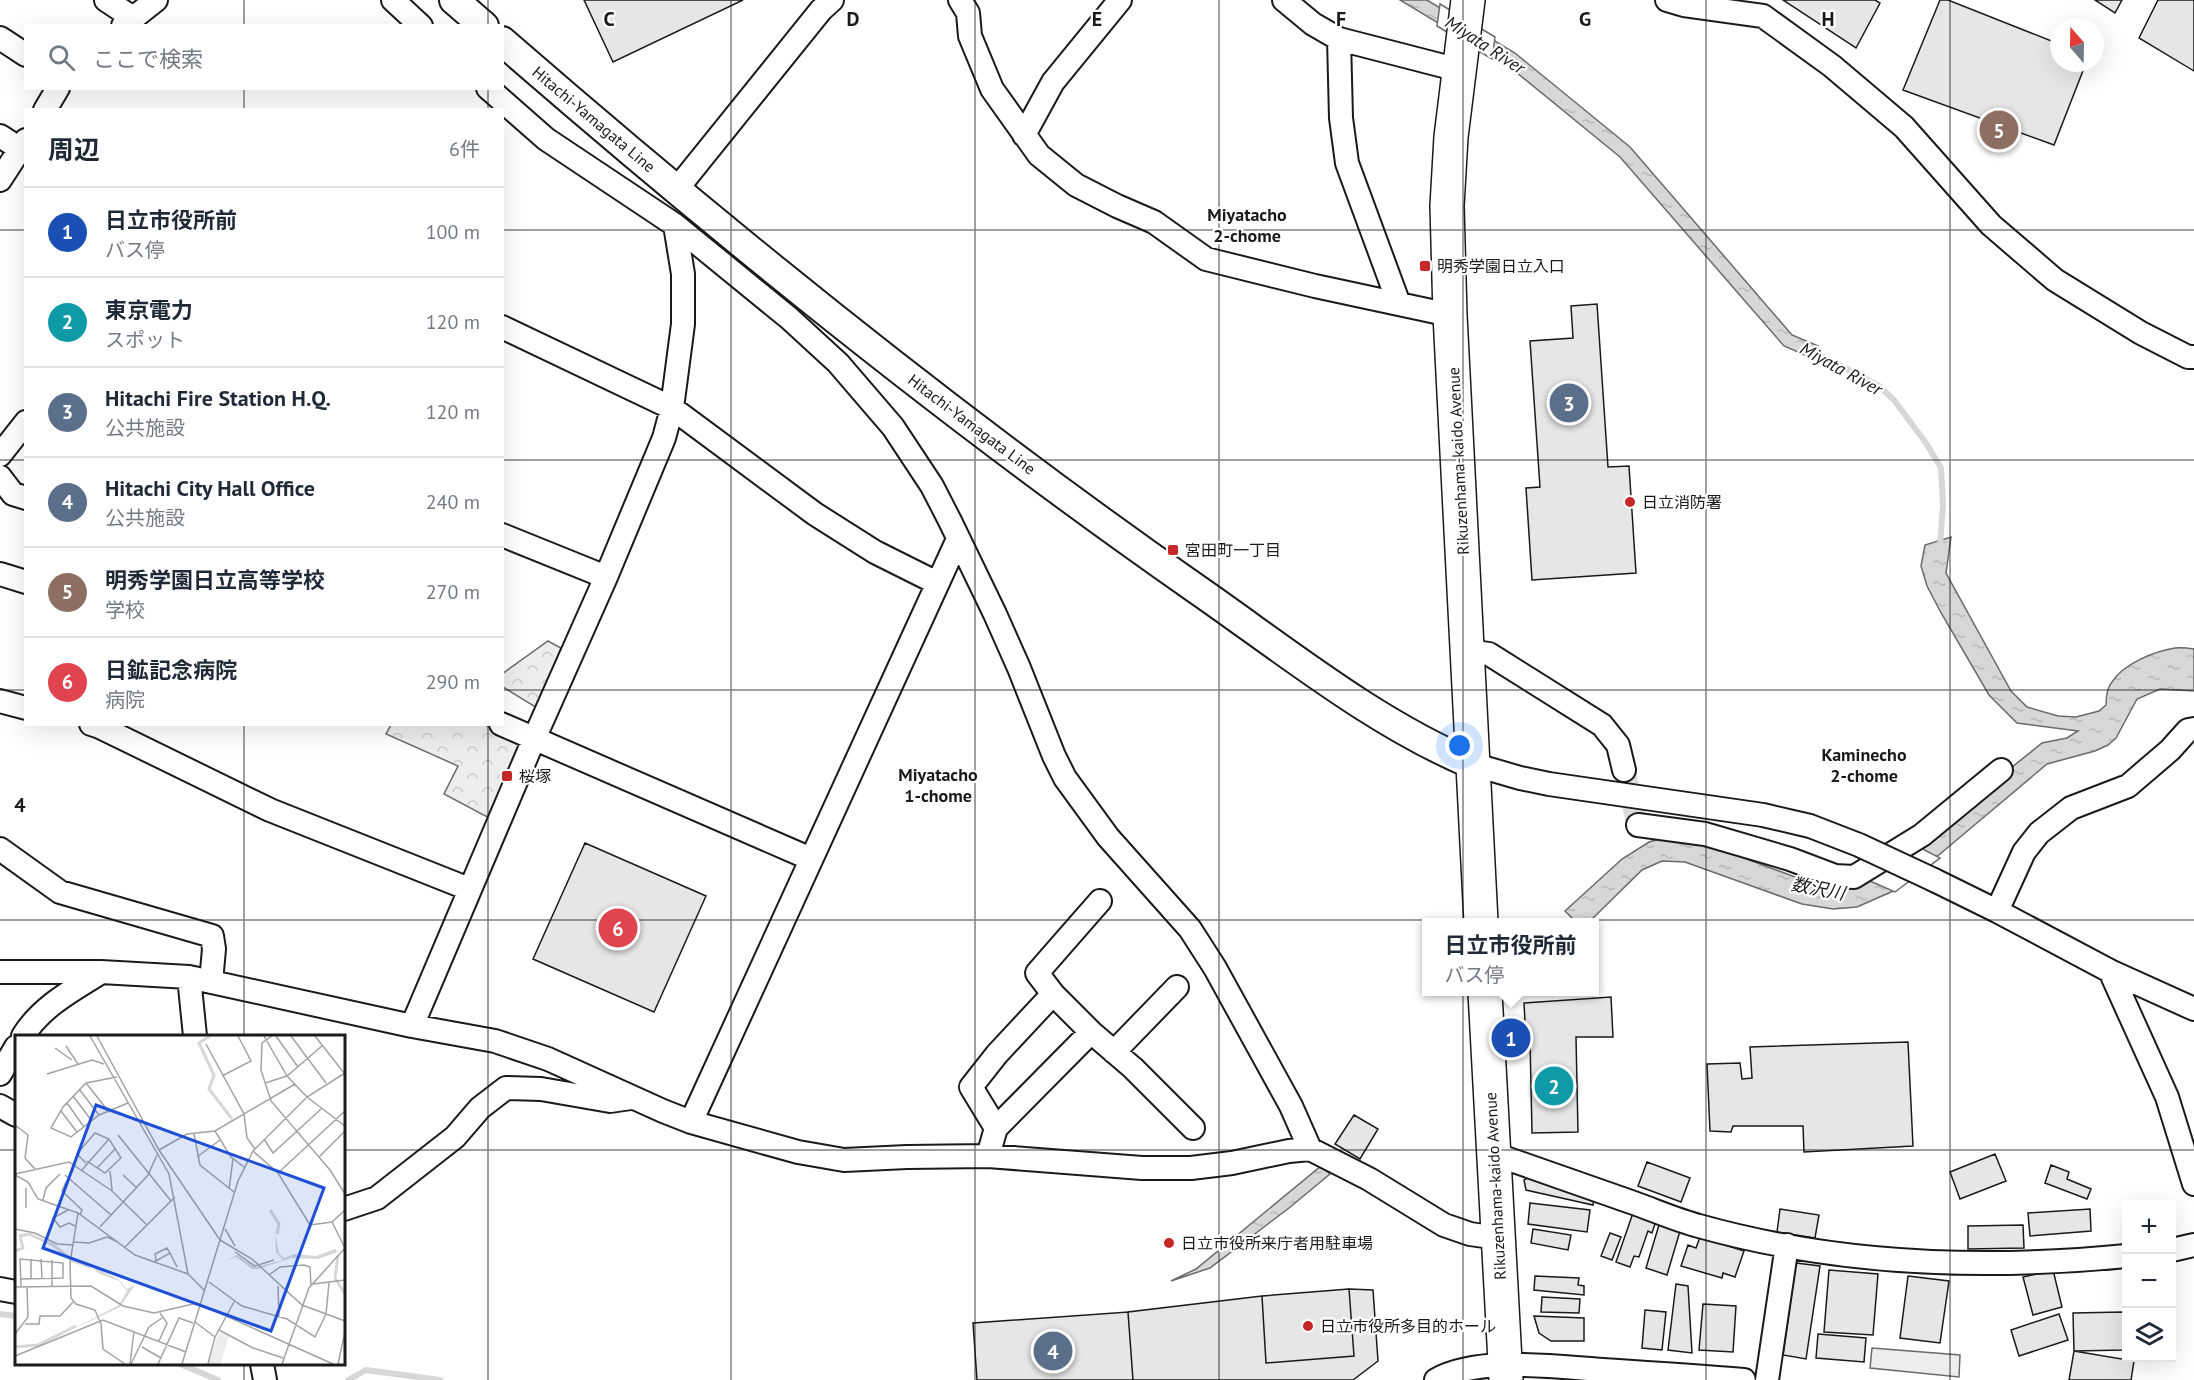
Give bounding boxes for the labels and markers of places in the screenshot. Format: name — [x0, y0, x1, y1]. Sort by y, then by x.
pin: 5 — [1980, 108, 2018, 152]
place label: 明秀学園日立入口 — [1437, 256, 1565, 276]
marker: 明秀学園日立入口 — [1418, 259, 1432, 273]
pin: 3 — [1550, 380, 1588, 426]
place label: 日立消防署 — [1642, 492, 1722, 512]
marker: 日立消防署 — [1623, 495, 1637, 509]
place label: 宮田町一丁目 — [1185, 540, 1281, 560]
marker: 宮田町一丁目 — [1166, 543, 1180, 557]
place label: 桜塚 — [519, 766, 551, 786]
marker: 桜塚 — [500, 769, 514, 783]
pin: 6 — [598, 906, 638, 950]
pin: 1 — [1492, 1016, 1530, 1060]
pin: 2 — [1534, 1064, 1574, 1108]
place label: 日立市役所来庁者用駐車場 — [1181, 1233, 1373, 1253]
marker: 日立市役所来庁者用駐車場 — [1162, 1236, 1176, 1250]
place label: 日立市役所多目的ホール — [1320, 1316, 1496, 1336]
marker: 日立市役所多目的ホール — [1301, 1319, 1315, 1333]
pin: 4 — [1034, 1328, 1072, 1374]

